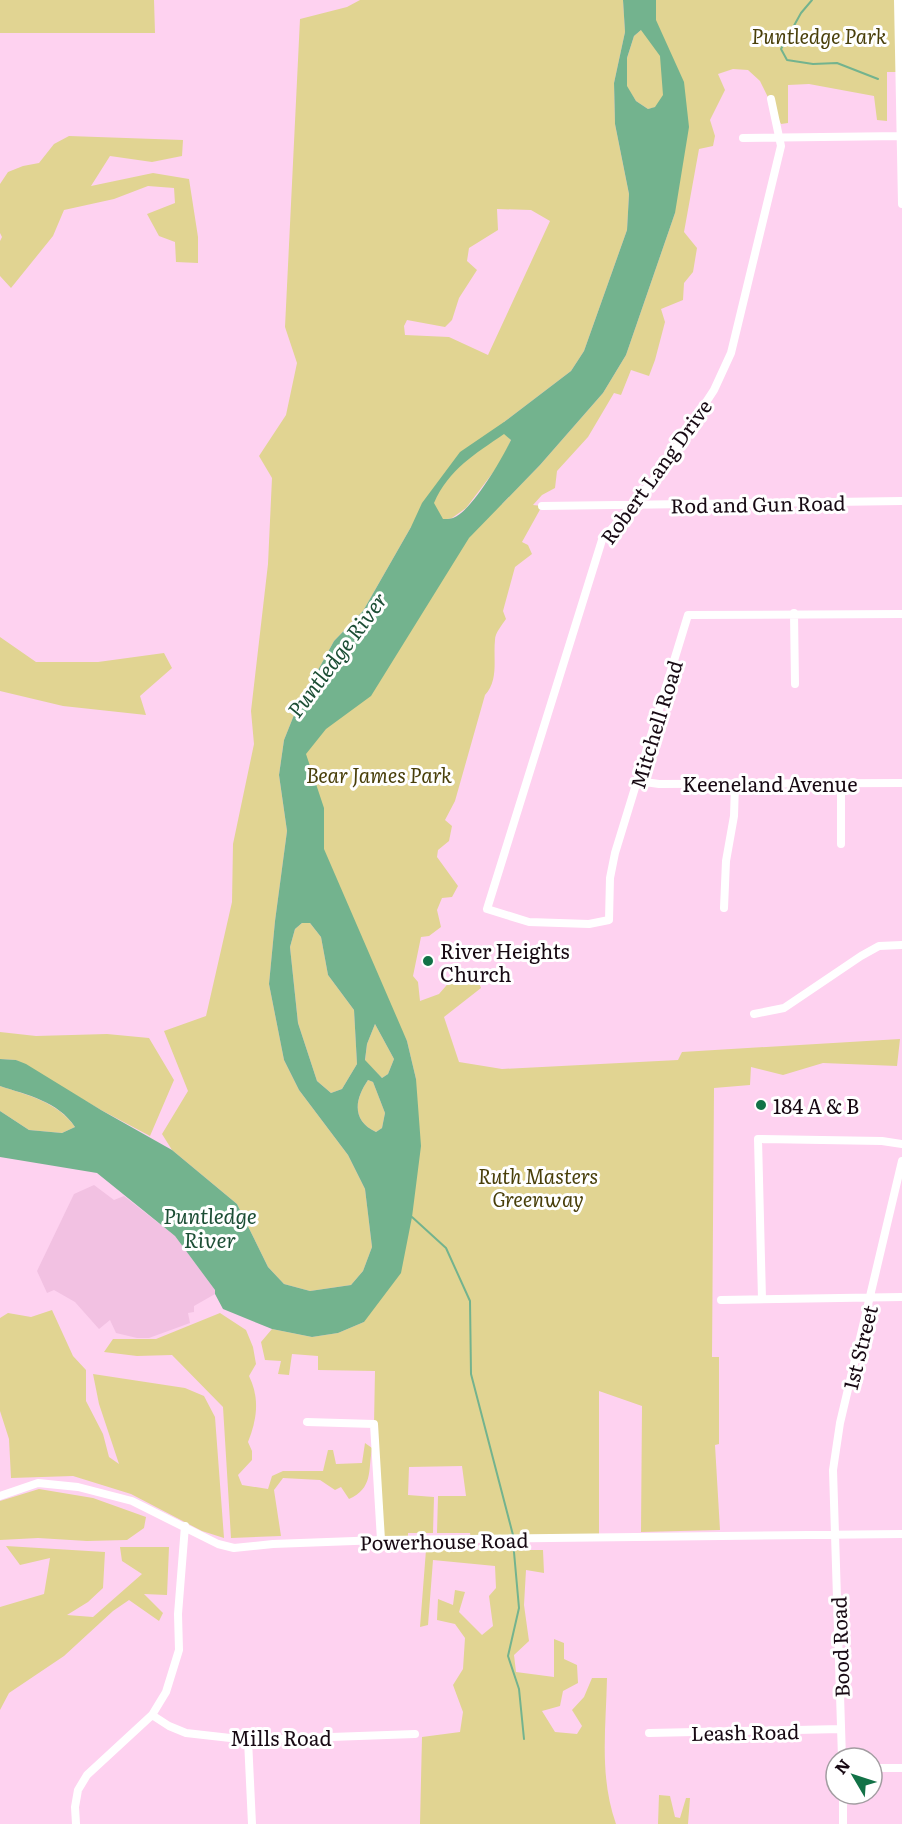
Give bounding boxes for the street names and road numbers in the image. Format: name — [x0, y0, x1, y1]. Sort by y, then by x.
street label: Robert Lang Drive — [592, 392, 718, 550]
street label: Rod and Gun Road — [670, 486, 846, 520]
street label: Mitchell Road — [621, 656, 689, 792]
street label: Keeneland Avenue — [682, 768, 858, 798]
street label: 1st Street — [834, 1302, 884, 1392]
street label: Powerhouse Road — [359, 1524, 529, 1556]
street label: Bood Road — [822, 1596, 856, 1698]
street label: Leash Road — [690, 1715, 800, 1747]
street label: Mills Road — [230, 1722, 332, 1752]

